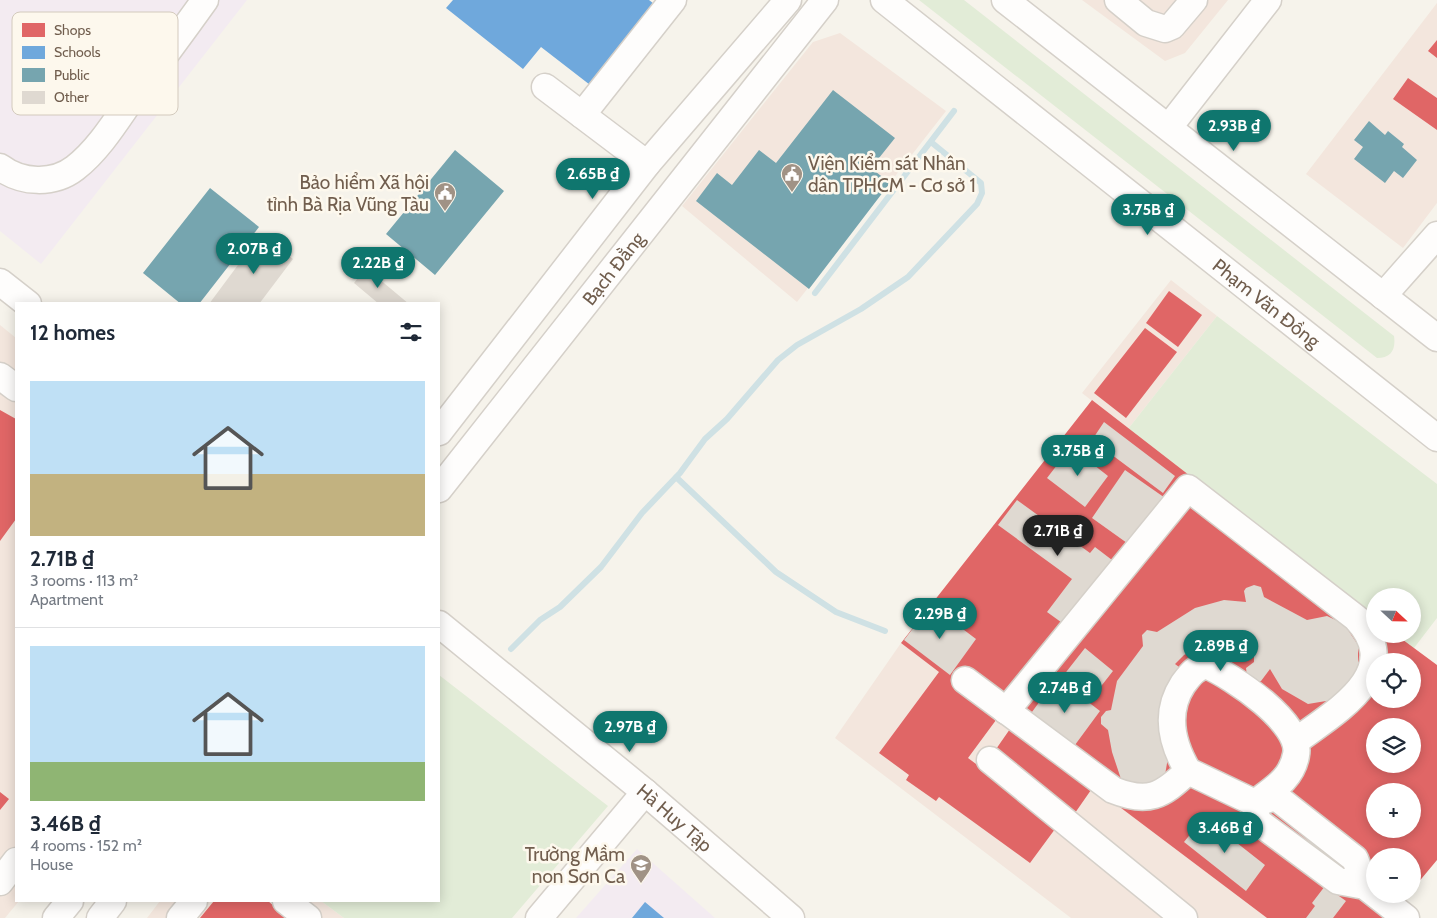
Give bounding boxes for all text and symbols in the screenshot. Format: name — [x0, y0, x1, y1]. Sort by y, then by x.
legend — [12, 12, 178, 115]
text: Shops — [54, 21, 91, 39]
text: Schools — [54, 43, 101, 61]
text: Public — [54, 66, 90, 84]
text: Other — [54, 88, 89, 106]
pin: 2.93B ₫ — [1188, 110, 1280, 152]
text: 2.93B ₫ — [1208, 116, 1260, 135]
place label: Viện Kiểm sát Nhân dân TPHCM - Cơ sở 1 — [808, 152, 976, 197]
pin: 2.65B ₫ — [547, 158, 639, 200]
public building icon: Viện Kiểm sát Nhân dân TPHCM - Cơ sở 1 — [780, 162, 804, 193]
text: 2.65B ₫ — [567, 164, 619, 183]
place label: Bảo hiểm Xã hội tỉnh Bà Rịa Vũng Tàu — [267, 171, 429, 216]
public building icon: Bảo hiểm Xã hội tỉnh Bà Rịa Vũng Tàu — [433, 181, 457, 212]
pin: 3.75B ₫ — [1102, 194, 1194, 236]
text: 3.75B ₫ — [1122, 200, 1174, 219]
street label: Bạch Đằng — [577, 227, 649, 310]
pin: 2.07B ₫ — [208, 232, 300, 275]
text: 2.07B ₫ — [227, 239, 281, 258]
pin: 2.22B ₫ — [332, 246, 424, 289]
text: 2.22B ₫ — [352, 253, 404, 272]
street label: Phạm Văn Đồng — [1208, 253, 1325, 353]
icon: filters — [397, 318, 425, 346]
text: 12 homes — [30, 320, 115, 345]
icon: home — [183, 413, 273, 503]
pin: 3.75B ₫ — [1032, 434, 1124, 477]
text: 3.75B ₫ — [1052, 441, 1104, 460]
pin: 2.71B ₫ — [1012, 514, 1104, 557]
text: 2.71B ₫ — [1034, 521, 1082, 540]
text: 2.71B ₫ — [30, 546, 94, 571]
text: 3 rooms · 113 m² — [30, 571, 138, 590]
north arrow — [1366, 588, 1421, 642]
map controls — [1366, 588, 1421, 903]
text: Apartment — [30, 590, 103, 609]
pin: 2.29B ₫ — [894, 598, 986, 640]
text: 2.29B ₫ — [914, 604, 966, 623]
pin: 2.89B ₫ — [1175, 630, 1267, 672]
text: 2.89B ₫ — [1194, 636, 1248, 655]
button: locate — [1366, 653, 1421, 708]
pin: 2.74B ₫ — [1019, 672, 1111, 714]
text: 2.74B ₫ — [1039, 678, 1091, 697]
icon: home — [183, 679, 273, 769]
pin: 2.97B ₫ — [584, 710, 676, 753]
text: 2.97B ₫ — [604, 717, 656, 736]
button: layers — [1366, 718, 1421, 773]
street label: Hà Huy Tập — [632, 779, 717, 856]
button: + — [1366, 783, 1421, 838]
text: 3.46B ₫ — [30, 811, 101, 836]
pin: 3.46B ₫ — [1179, 812, 1271, 854]
text: 3.46B ₫ — [1198, 818, 1252, 837]
text: 4 rooms · 152 m² — [30, 836, 142, 855]
place label: Trường Mầm non Sơn Ca — [525, 843, 625, 888]
button: − — [1366, 848, 1421, 903]
school or university icon: Trường Mầm non Sơn Ca — [629, 853, 653, 884]
text: House — [30, 855, 73, 874]

